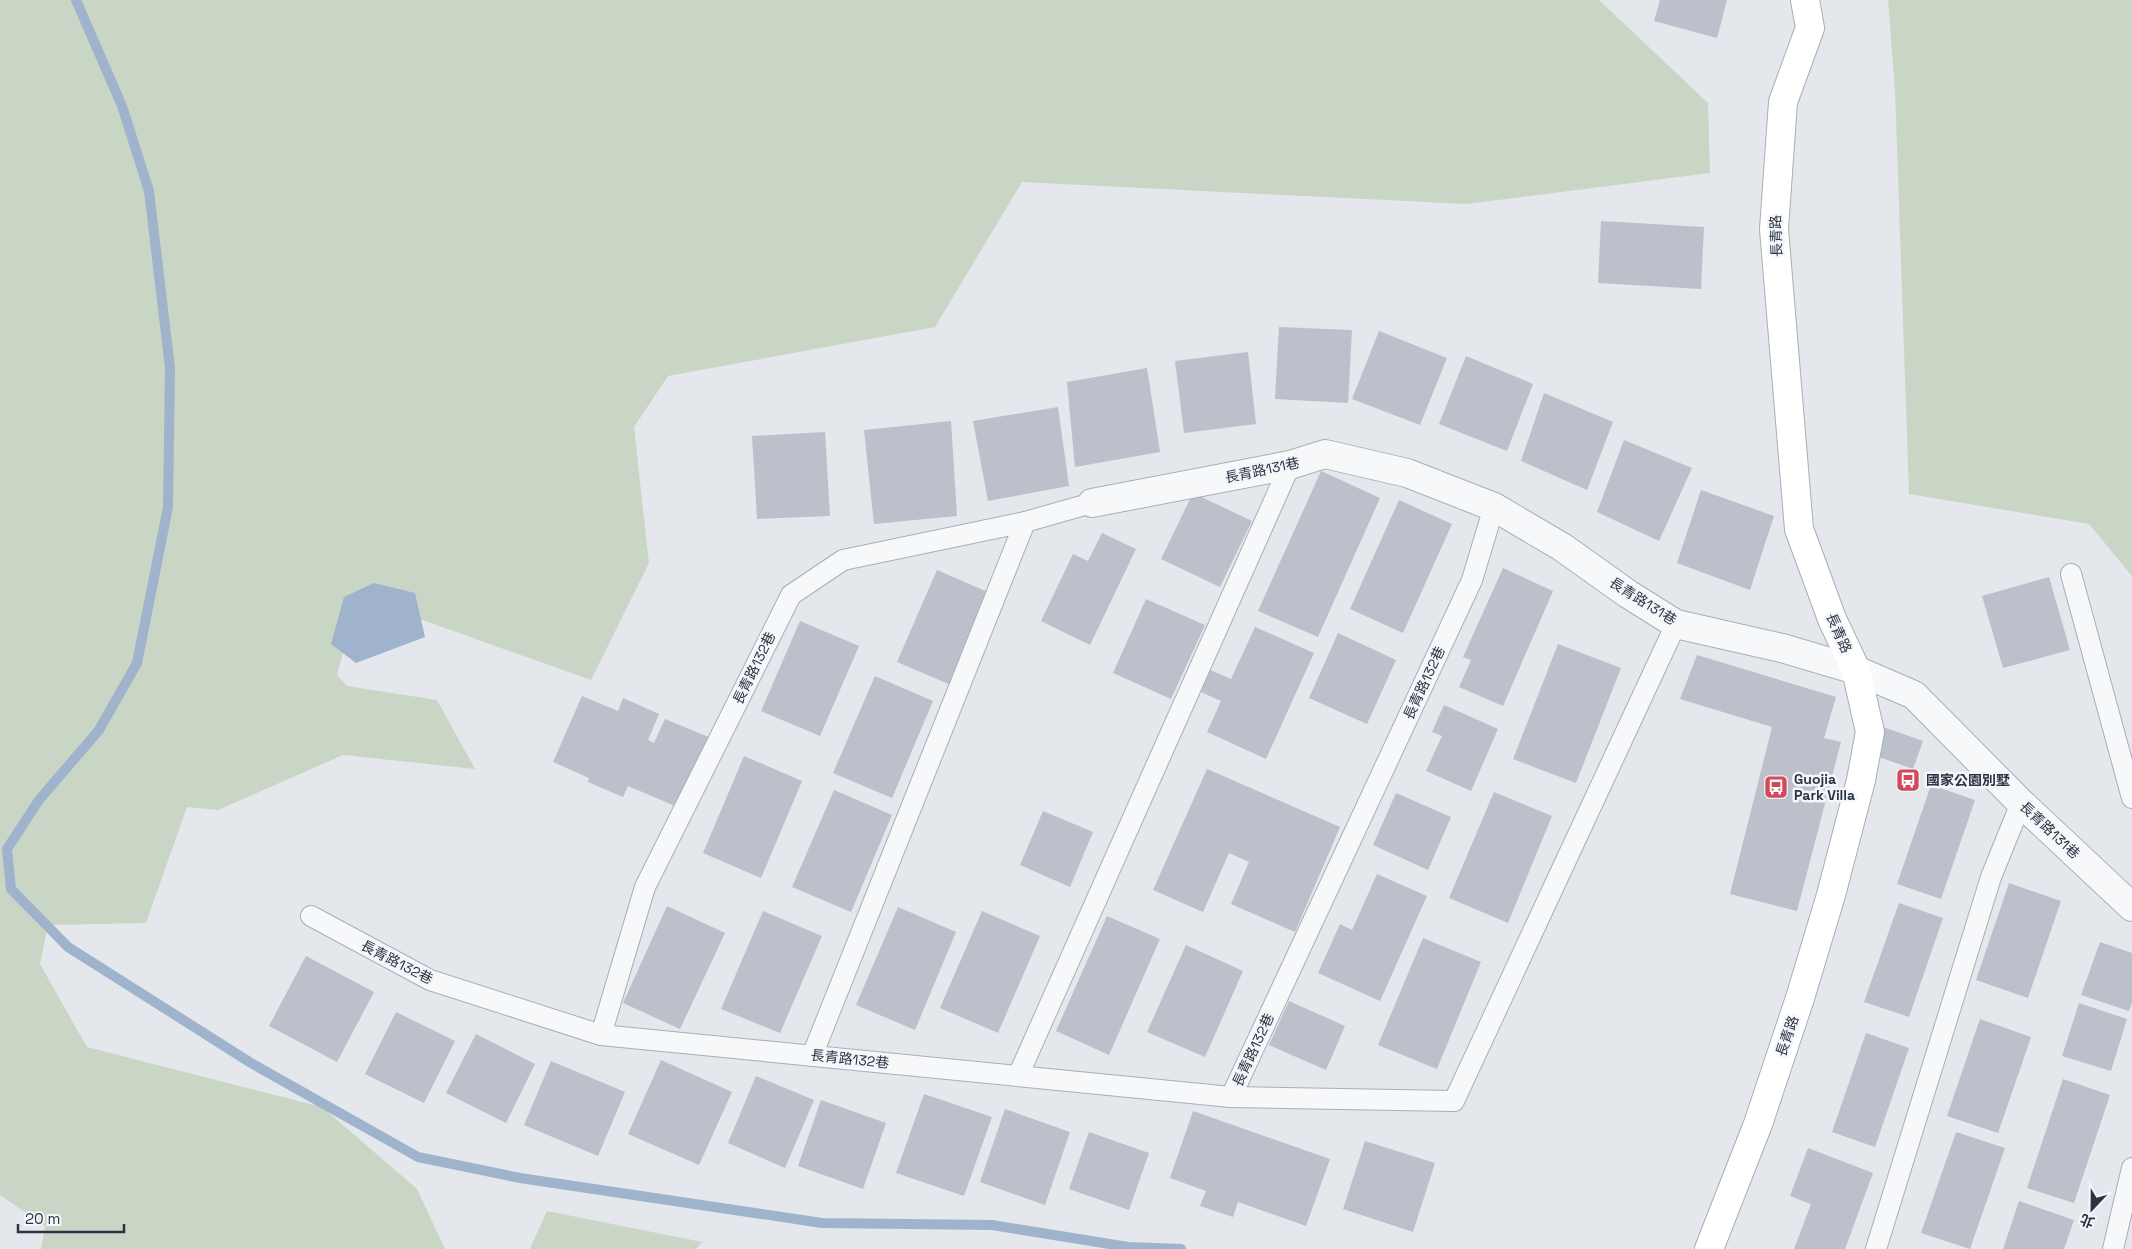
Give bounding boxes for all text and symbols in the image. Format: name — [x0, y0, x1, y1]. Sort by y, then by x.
street label: 長青路 — [1766, 215, 1786, 257]
street label: 長青路131巷 — [1223, 453, 1301, 487]
street label: 長青路131巷 — [1606, 573, 1680, 629]
street label: 長青路 — [1822, 610, 1856, 656]
street label: 長青路132巷 — [729, 629, 779, 707]
street label: 長青路132巷 — [1399, 644, 1449, 722]
bus stop icon: 國家公園別墅 — [1895, 767, 1921, 793]
place label: Guojia Park Villa — [1794, 770, 1855, 804]
place label: 國家公園別墅 — [1926, 771, 2010, 789]
bus stop icon: Guojia Park Villa — [1763, 774, 1789, 800]
street label: 長青路131巷 — [2016, 798, 2084, 862]
street label: 長青路132巷 — [358, 936, 436, 988]
street label: 長青路132巷 — [1228, 1011, 1278, 1089]
street label: 長青路 — [1772, 1013, 1802, 1059]
street label: 長青路132巷 — [810, 1046, 890, 1072]
north arrow — [2067, 1184, 2117, 1234]
scale bar — [18, 1202, 124, 1234]
text: 20 m — [25, 1209, 60, 1228]
text: 北 — [2077, 1210, 2097, 1232]

